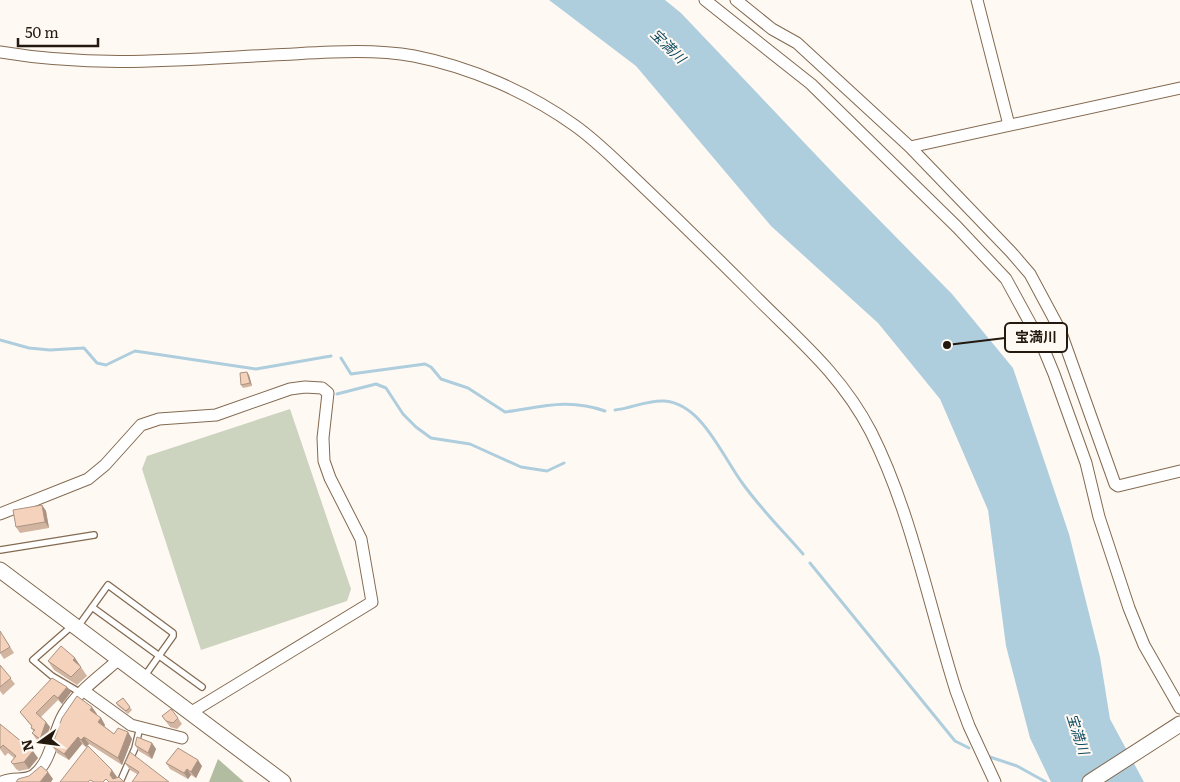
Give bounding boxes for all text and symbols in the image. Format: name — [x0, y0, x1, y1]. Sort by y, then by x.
scale bar — [18, 15, 98, 47]
text: 50 m — [25, 20, 59, 43]
water label: 宝満川 — [647, 23, 692, 68]
callout: 宝満川 — [1005, 323, 1067, 352]
text: 宝満川 — [1015, 326, 1057, 346]
water label: 宝満川 — [1063, 711, 1096, 759]
north arrow — [15, 717, 65, 767]
text: N — [15, 737, 38, 754]

